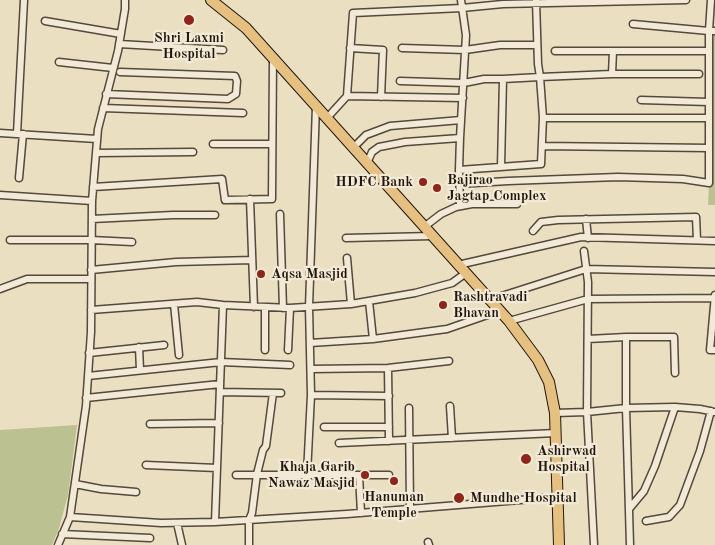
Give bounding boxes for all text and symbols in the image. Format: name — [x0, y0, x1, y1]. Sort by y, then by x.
marker: Shri Laxmi Hospital — [182, 13, 196, 27]
place label: Shri Laxmi Hospital — [154, 30, 224, 62]
place label: Bajirao Jagtap Complex — [447, 172, 546, 204]
place label: HDFC Bank — [335, 174, 413, 190]
marker: HDFC Bank — [417, 176, 429, 188]
marker: Bajirao Jagtap Complex — [431, 182, 443, 194]
place label: Aqsa Masjid — [271, 266, 348, 282]
marker: Aqsa Masjid — [255, 268, 267, 280]
place label: Rashtravadi Bhavan — [453, 289, 527, 322]
marker: Rashtravadi Bhavan — [437, 299, 449, 311]
place label: Ashirwad Hospital — [537, 443, 597, 476]
marker: Ashirwad Hospital — [519, 452, 533, 466]
place label: Khaja Garib Nawaz Masjid — [268, 459, 355, 492]
marker: Khaja Garib Nawaz Masjid — [359, 469, 371, 481]
marker: Hanuman Temple — [388, 475, 400, 487]
place label: Hanuman Temple — [364, 489, 424, 522]
place label: Mundhe Hospital — [470, 490, 577, 506]
marker: Mundhe Hospital — [452, 491, 466, 505]

